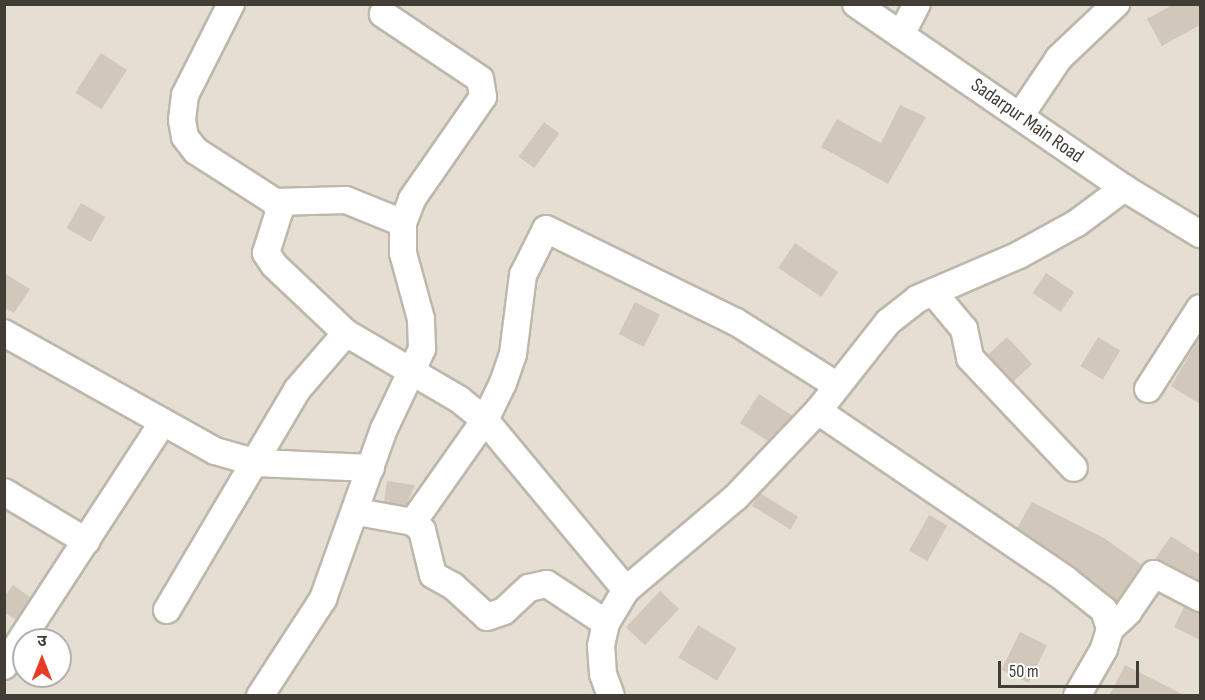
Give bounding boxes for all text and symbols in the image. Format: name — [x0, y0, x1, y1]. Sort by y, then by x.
street label: Sadarpur Main Road — [966, 73, 1088, 169]
north arrow — [12, 628, 72, 688]
text: उ — [37, 632, 47, 651]
scale bar — [1001, 649, 1142, 687]
text: 50 m — [1009, 661, 1039, 682]

